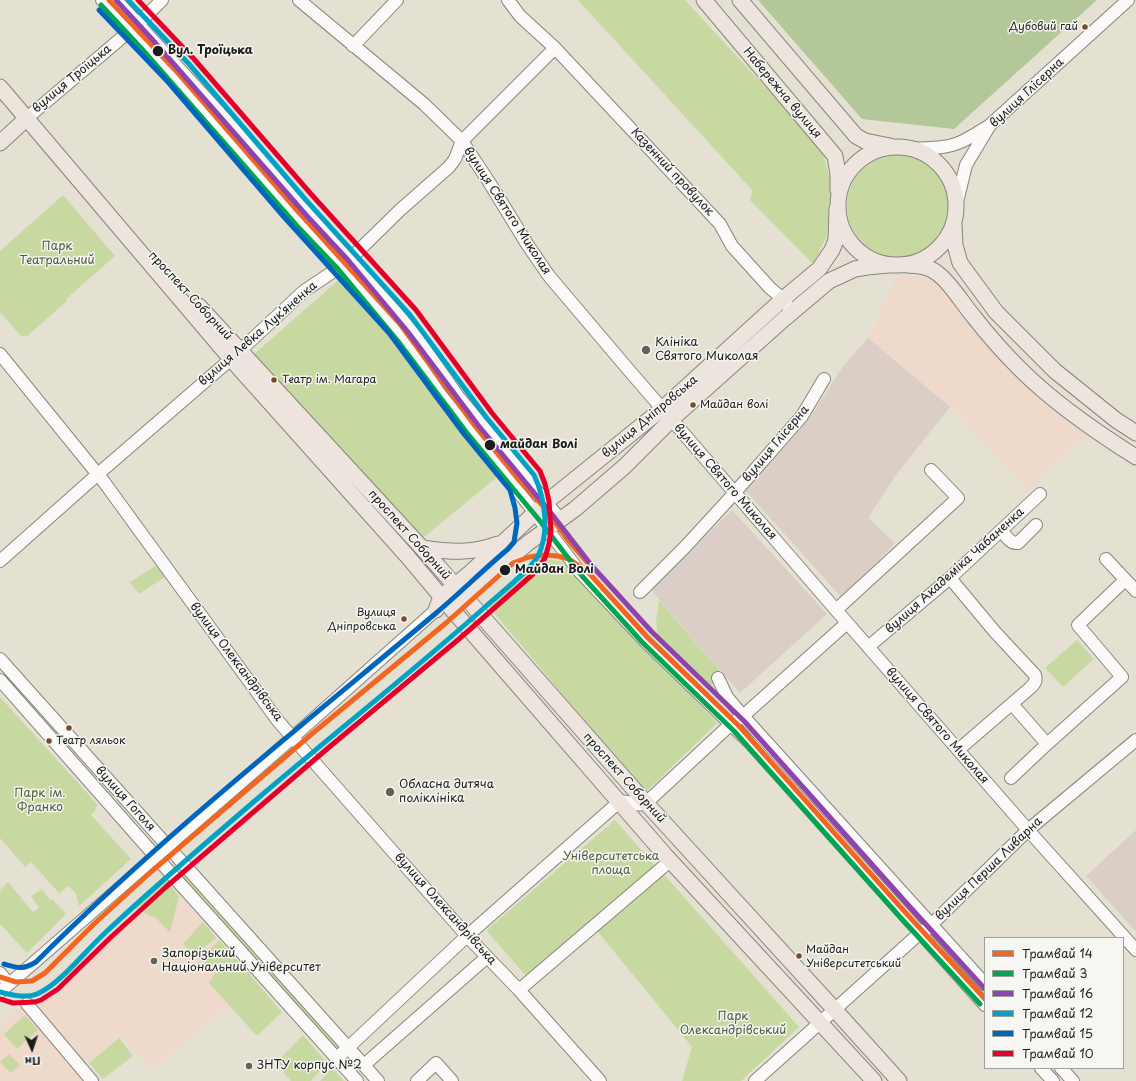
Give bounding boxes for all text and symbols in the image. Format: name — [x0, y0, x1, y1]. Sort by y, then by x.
place label: Дубовий гай — [1009, 20, 1078, 34]
marker: Дубовий гай — [1080, 22, 1090, 32]
street label: вулиця Троїцька — [30, 42, 114, 116]
marker: Вул. Троїцька — [151, 44, 165, 58]
place label: Вул. Троїцька — [168, 44, 253, 58]
street label: Набережна вулиця — [740, 45, 824, 141]
street label: вулиця Глісерна — [987, 55, 1067, 131]
street label: Казенний провулок — [628, 125, 716, 219]
street label: вулиця Святого Миколая — [460, 144, 554, 278]
park label: Парк Театральний — [19, 240, 95, 268]
street label: проспект Соборний — [145, 249, 235, 343]
street label: вулиця Левка Лукʼяненка — [196, 279, 320, 389]
place label: Клініка Святого Миколая — [655, 336, 758, 364]
marker: Клініка Святого Миколая — [640, 344, 652, 356]
place label: Театр ім. Магара — [282, 373, 376, 387]
street label: вулиця Дніпровська — [599, 373, 701, 461]
marker: Театр ім. Магара — [269, 375, 279, 385]
place label: Майдан волі — [700, 398, 769, 412]
marker: Майдан волі — [688, 400, 698, 410]
street label: вулиця Глісерна — [740, 403, 812, 485]
street label: вулиця Святого Миколая — [671, 421, 779, 543]
marker: майдан Волі — [483, 438, 497, 452]
place label: майдан Волі — [500, 438, 577, 452]
street label: проспект Соборний — [365, 487, 453, 583]
street label: вулиця Академіка Чабаненка — [883, 505, 1027, 637]
marker: Майдан Волі — [498, 563, 512, 577]
place label: Майдан Волі — [515, 563, 594, 577]
street label: вулиця Олександрівська — [187, 600, 285, 724]
place label: Вулиця Дніпровська — [328, 606, 396, 632]
marker: Вулиця Дніпровська — [399, 614, 409, 624]
street label: вулиця Святого Миколая — [883, 665, 991, 787]
unlabelled marker — [64, 723, 74, 733]
street label: проспект Соборний — [580, 730, 668, 826]
place label: Театр ляльок — [56, 734, 125, 748]
marker: Театр ляльок — [44, 736, 54, 746]
street label: вулиця Гоголя — [92, 764, 158, 834]
place label: Обласна дитяча поліклініка — [399, 778, 494, 806]
marker: Обласна дитяча поліклініка — [384, 786, 396, 798]
park label: Парк ім. Франко — [14, 787, 66, 815]
street label: вулиця Перша Ливарна — [933, 814, 1045, 924]
street label: вулиця Олександрівська — [391, 850, 499, 968]
park label: Університетська площа — [563, 850, 659, 878]
legend — [984, 937, 1124, 1069]
place label: Майдан Університетський — [806, 943, 901, 969]
text: Трамвай 14 — [1022, 944, 1093, 962]
place label: Запорізький Національний Університет — [162, 947, 321, 975]
marker: Майдан Університетський — [794, 951, 804, 961]
marker: Запорізький Національний Університет — [149, 956, 159, 966]
text: Трамвай 3 — [1022, 964, 1087, 982]
text: Трамвай 16 — [1022, 984, 1093, 1002]
text: Трамвай 12 — [1022, 1004, 1093, 1022]
park label: Парк Олександрівський — [680, 1010, 786, 1038]
text: Трамвай 15 — [1022, 1024, 1093, 1042]
north arrow — [12, 1029, 52, 1069]
text: Трамвай 10 — [1022, 1044, 1094, 1062]
text: Пн — [24, 1053, 41, 1070]
place label: ЗНТУ корпус №2 — [257, 1059, 362, 1073]
marker: ЗНТУ корпус №2 — [244, 1061, 254, 1071]

